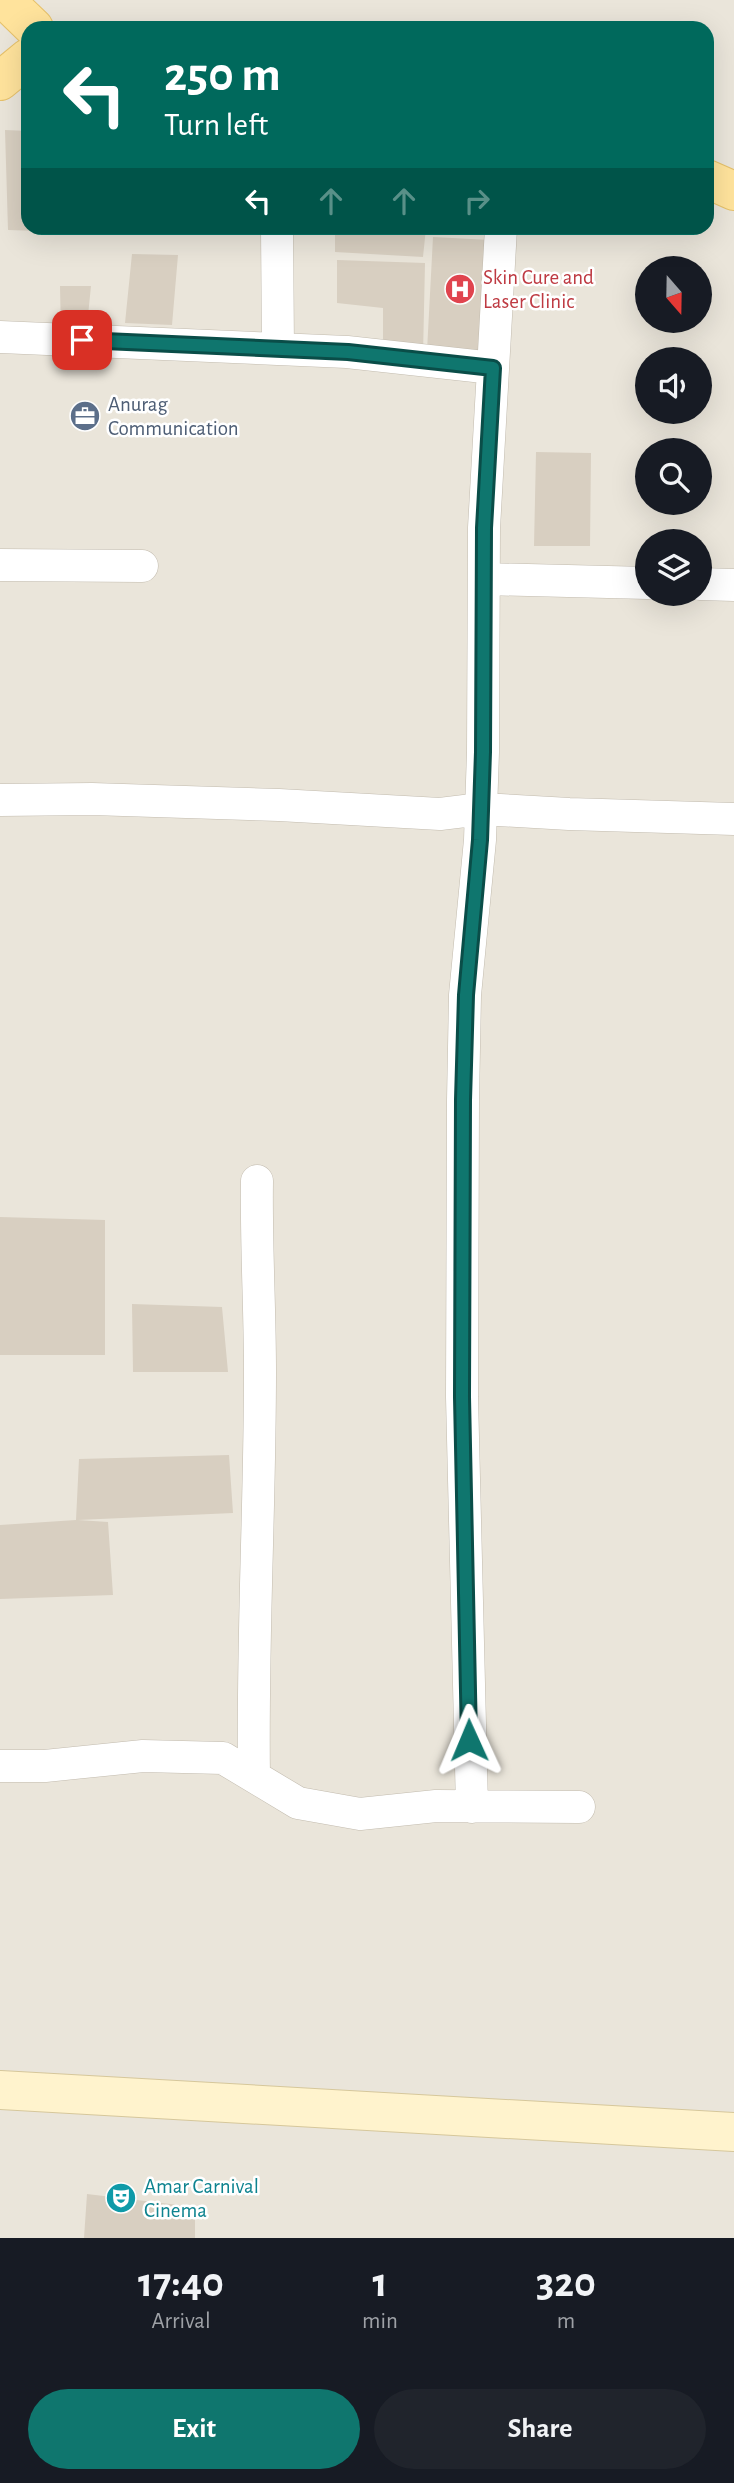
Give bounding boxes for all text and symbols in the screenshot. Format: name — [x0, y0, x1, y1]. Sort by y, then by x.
icon: left — [49, 49, 140, 140]
text: 250 m — [164, 51, 281, 100]
text: Turn left — [164, 109, 268, 141]
icon: left — [239, 182, 277, 220]
icon: ahead — [312, 182, 350, 220]
icon: ahead — [385, 182, 423, 220]
icon: right — [458, 182, 496, 220]
north arrow — [635, 256, 712, 332]
map controls — [635, 256, 712, 606]
place label: Skin Cure and Laser Clinic — [483, 267, 594, 312]
hospital icon: Skin Cure and Laser Clinic — [443, 272, 477, 306]
pin — [52, 310, 112, 370]
icon: arrive — [63, 321, 101, 359]
button: sound — [635, 347, 712, 424]
place label: Anurag Communication — [108, 394, 239, 439]
office icon: Anurag Communication — [68, 399, 102, 433]
button: search — [635, 438, 712, 515]
button: layers — [635, 529, 712, 606]
position arrow — [432, 1703, 506, 1777]
place label: Amar Carnival Cinema — [144, 2176, 259, 2221]
theatre icon: Amar Carnival Cinema — [104, 2181, 138, 2215]
text: 17:40 — [138, 2262, 224, 2304]
text: 1 — [372, 2262, 388, 2304]
text: 320 — [536, 2262, 596, 2304]
text: Arrival — [151, 2310, 211, 2333]
text: min — [362, 2310, 398, 2333]
text: m — [557, 2310, 575, 2333]
button: Exit — [28, 2389, 360, 2469]
button: Share — [374, 2389, 706, 2469]

